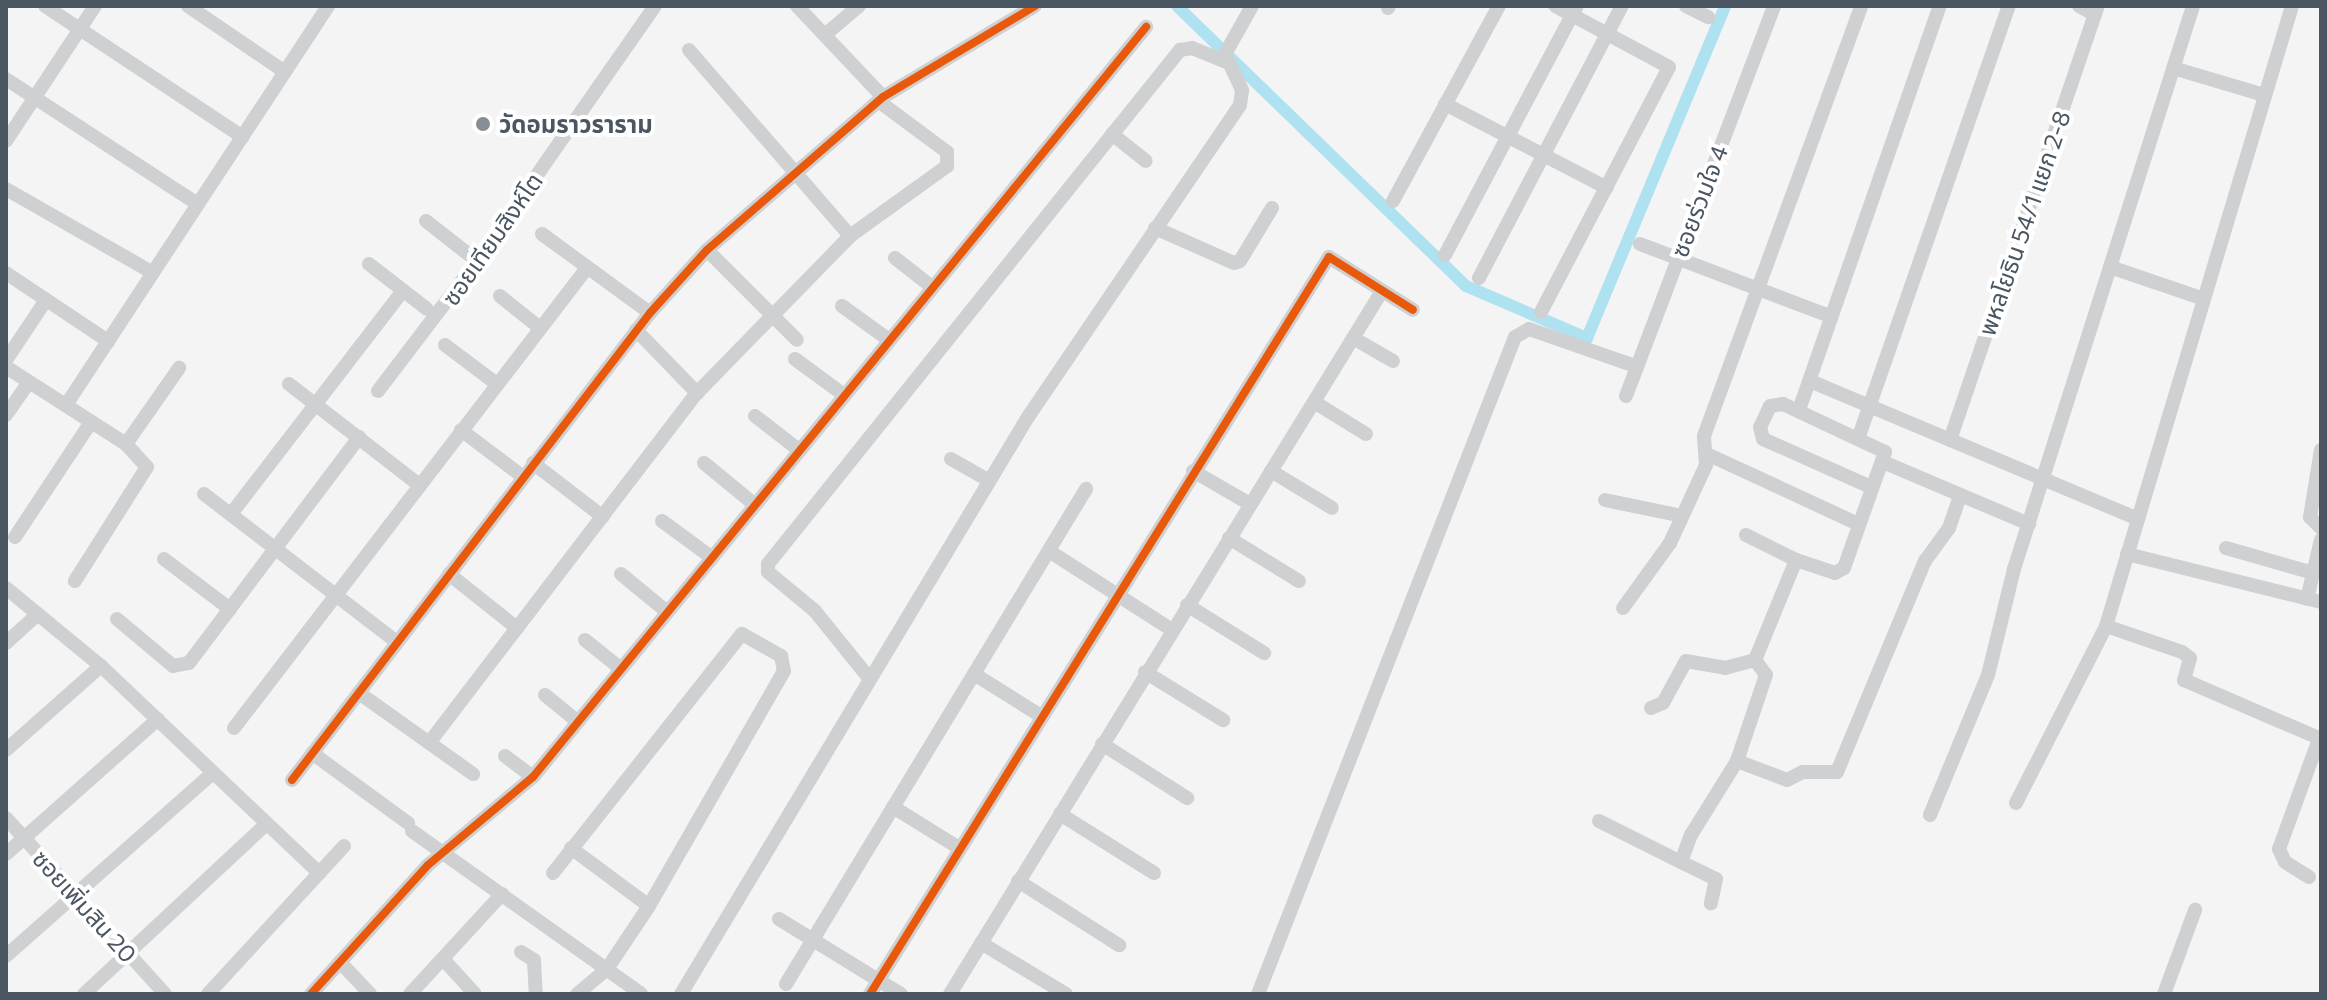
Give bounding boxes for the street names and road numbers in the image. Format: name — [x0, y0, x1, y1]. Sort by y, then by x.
street label: พหลโยธิน 54/1 แยก 2-8 — [1972, 107, 2076, 339]
street label: ซอยร่วมใจ 4 — [1664, 141, 1734, 261]
street label: ซอยเทียมสิงห์โต — [436, 167, 548, 311]
street label: ซอยเพิ่มสิน 20 — [27, 844, 143, 968]

